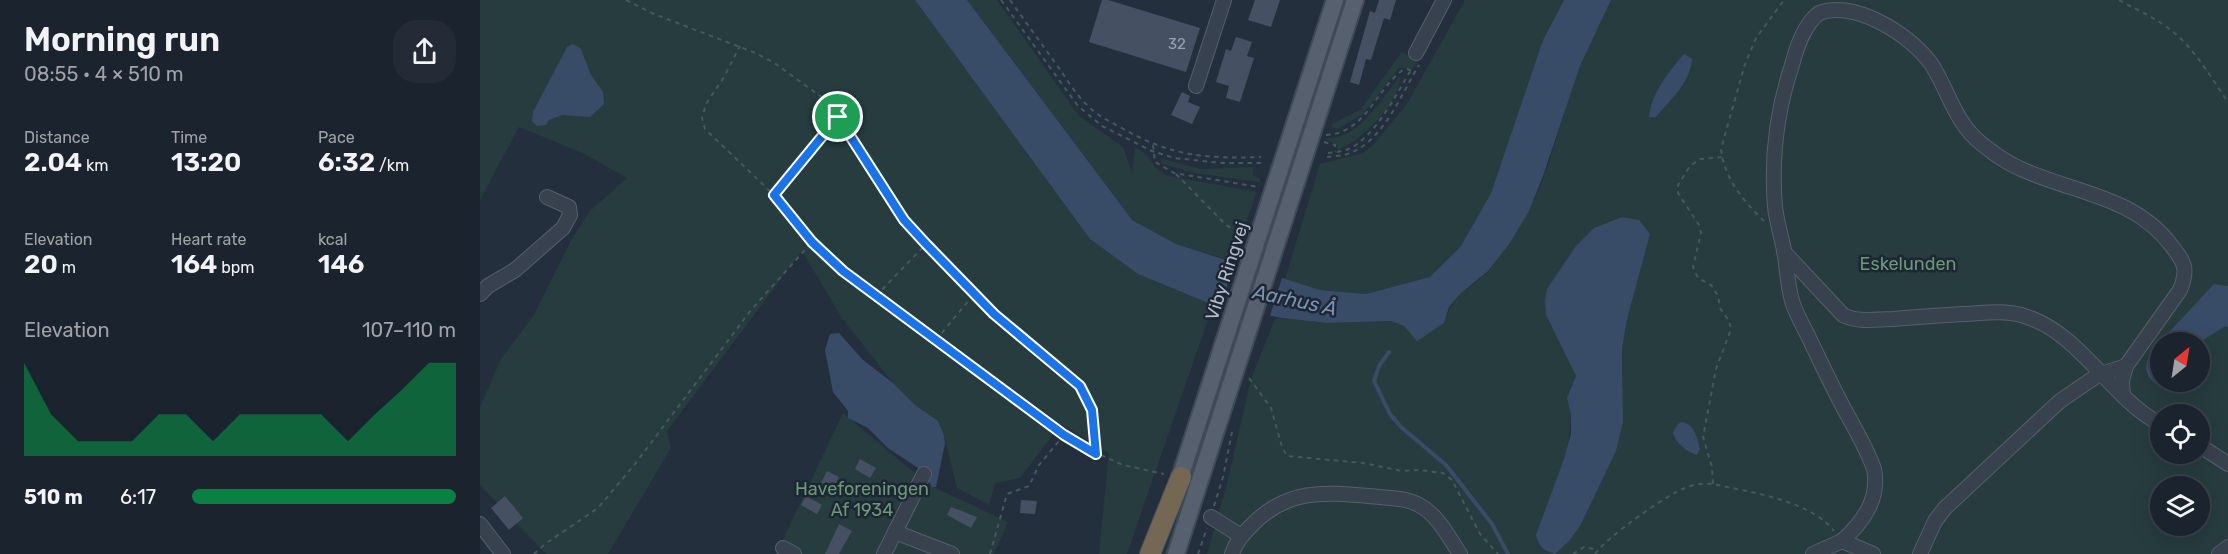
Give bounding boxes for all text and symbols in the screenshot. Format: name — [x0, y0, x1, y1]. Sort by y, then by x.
text: Morning run — [24, 20, 220, 59]
button: share — [393, 20, 456, 83]
house number: 32 — [1168, 35, 1186, 53]
text: 08:55 · 4 × 510 m — [24, 62, 184, 86]
pin — [812, 91, 863, 142]
icon: arrive — [821, 100, 854, 133]
text: Distance — [24, 128, 90, 147]
text: Time — [171, 128, 207, 147]
text: Pace — [318, 128, 355, 147]
text: 2.04 — [24, 147, 82, 178]
text: 13:20 — [171, 147, 241, 178]
text: 6:32 — [318, 147, 375, 178]
text: km — [82, 156, 109, 175]
text: /km — [375, 156, 409, 175]
street label: Viby Ringvej — [1201, 219, 1253, 323]
text: Elevation — [24, 230, 93, 249]
text: Heart rate — [171, 230, 246, 249]
text: kcal — [318, 230, 347, 249]
text: 20 — [24, 249, 58, 280]
text: 164 — [171, 249, 217, 280]
text: 146 — [318, 249, 364, 280]
park label: Eskelunden — [1860, 253, 1956, 275]
text: m — [58, 258, 76, 277]
text: bpm — [217, 258, 255, 277]
water label: Aarhus Å — [1250, 279, 1339, 321]
text: Elevation — [24, 318, 110, 342]
text: 107–110 m — [362, 318, 456, 342]
north arrow — [2150, 332, 2210, 392]
map controls — [2150, 332, 2210, 536]
button: locate — [2150, 404, 2210, 464]
button: layers — [2150, 476, 2210, 536]
park label: Haveforeningen Af 1934 — [795, 478, 929, 521]
text: 510 m — [24, 485, 83, 509]
text: 6:17 — [120, 485, 156, 509]

